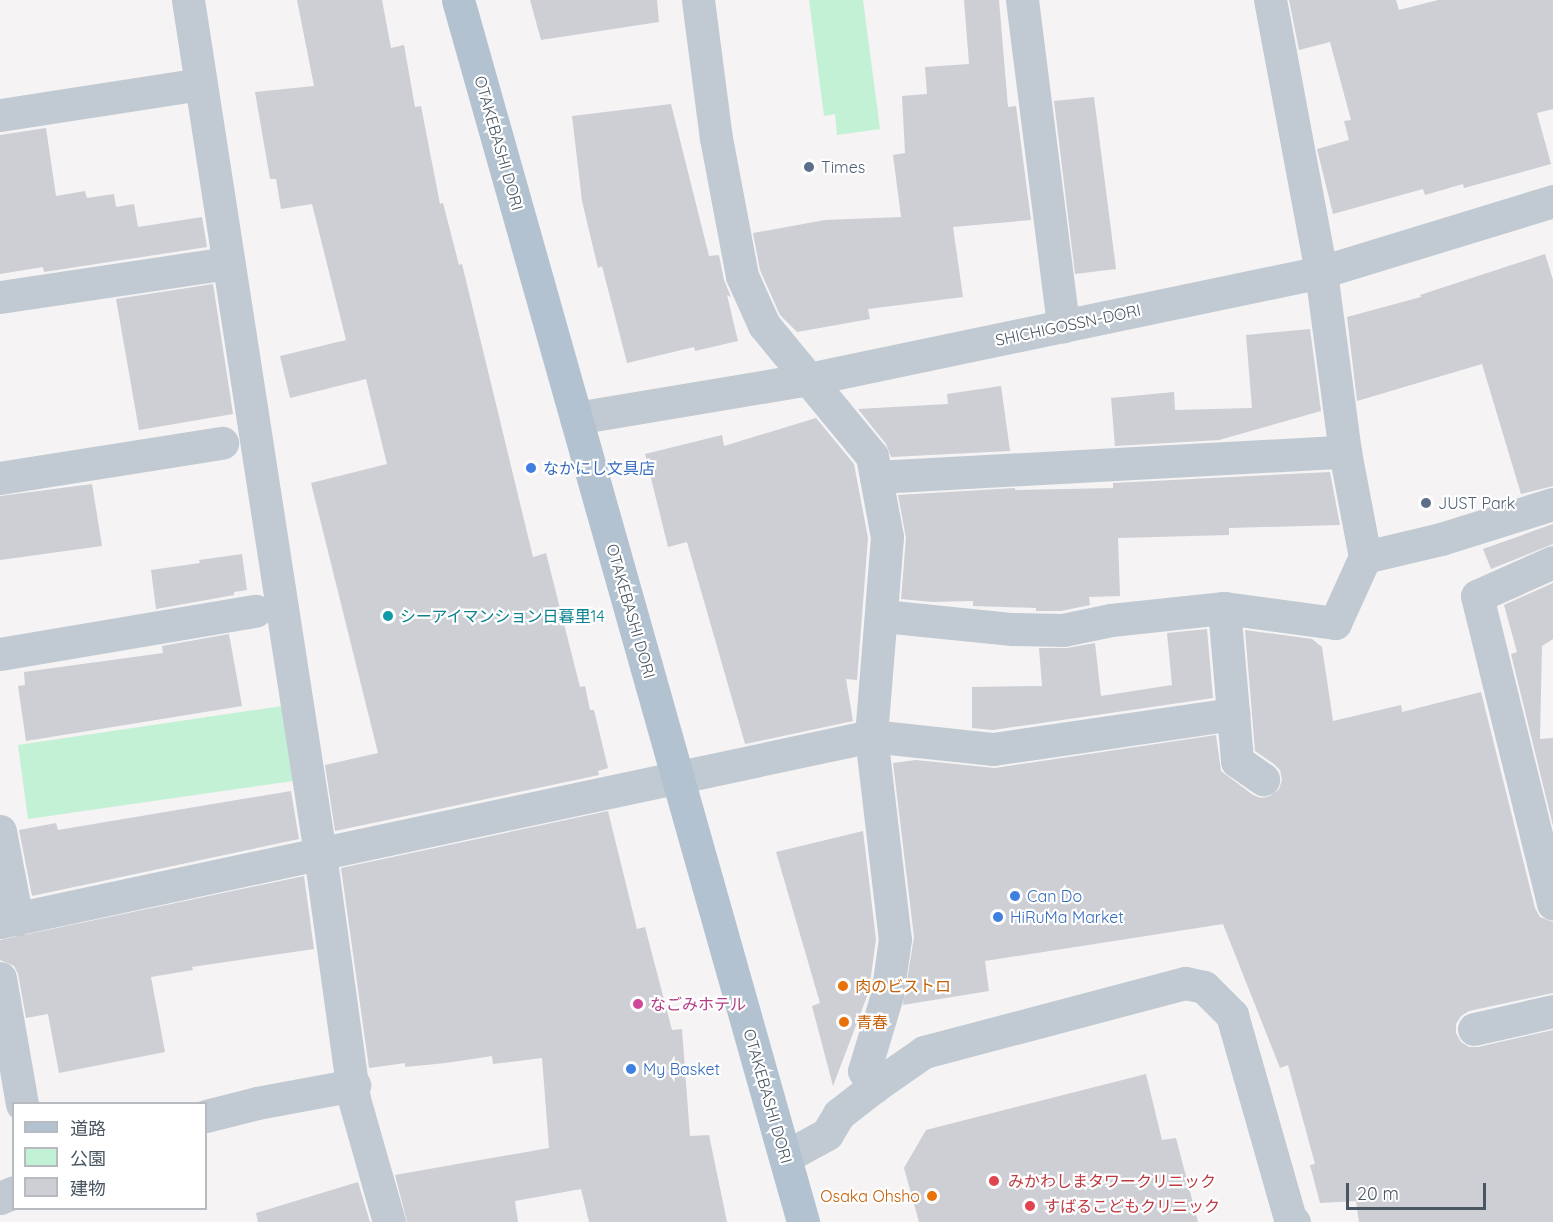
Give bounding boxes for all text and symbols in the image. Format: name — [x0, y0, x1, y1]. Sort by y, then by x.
street label: OTAKEBASHI DORI — [471, 73, 527, 213]
place label: Times — [821, 157, 865, 177]
marker: Times — [802, 160, 816, 174]
street label: SHICHIGOSSN-DORI — [994, 300, 1142, 350]
place label: なかにし文具店 — [543, 458, 655, 478]
marker: なかにし文具店 — [524, 461, 538, 475]
place label: JUST Park — [1438, 493, 1515, 513]
marker: JUST Park — [1419, 496, 1433, 510]
street label: OTAKEBASHI DORI — [603, 541, 659, 681]
place label: シーアイマンション日暮里14 — [400, 606, 606, 626]
marker: シーアイマンション日暮里14 — [381, 609, 395, 623]
place label: Can Do — [1027, 886, 1082, 906]
marker: Can Do — [1008, 889, 1022, 903]
place label: HiRuMa Market — [1010, 907, 1124, 927]
marker: HiRuMa Market — [991, 910, 1005, 924]
place label: 肉のビストロ — [855, 976, 951, 996]
marker: 肉のビストロ — [836, 979, 850, 993]
place label: なごみホテル — [650, 994, 746, 1014]
marker: なごみホテル — [631, 997, 645, 1011]
place label: 青春 — [856, 1012, 888, 1032]
marker: 青春 — [837, 1015, 851, 1029]
street label: OTAKEBASHI DORI — [740, 1026, 796, 1166]
place label: My Basket — [643, 1059, 720, 1079]
marker: My Basket — [624, 1062, 638, 1076]
legend — [12, 1102, 207, 1210]
text: 道路 — [70, 1117, 106, 1140]
text: 公園 — [70, 1147, 106, 1170]
place label: みかわしまタワークリニック — [1008, 1171, 1216, 1191]
scale bar — [1349, 1171, 1488, 1209]
marker: みかわしまタワークリニック — [985, 1172, 1003, 1190]
text: 建物 — [70, 1177, 106, 1200]
text: 20 m — [1357, 1182, 1399, 1205]
place label: Osaka Ohsho — [820, 1186, 920, 1206]
marker: Osaka Ohsho — [925, 1189, 939, 1203]
place label: すばるこどもクリニック — [1044, 1196, 1220, 1216]
marker: すばるこどもクリニック — [1021, 1197, 1039, 1215]

